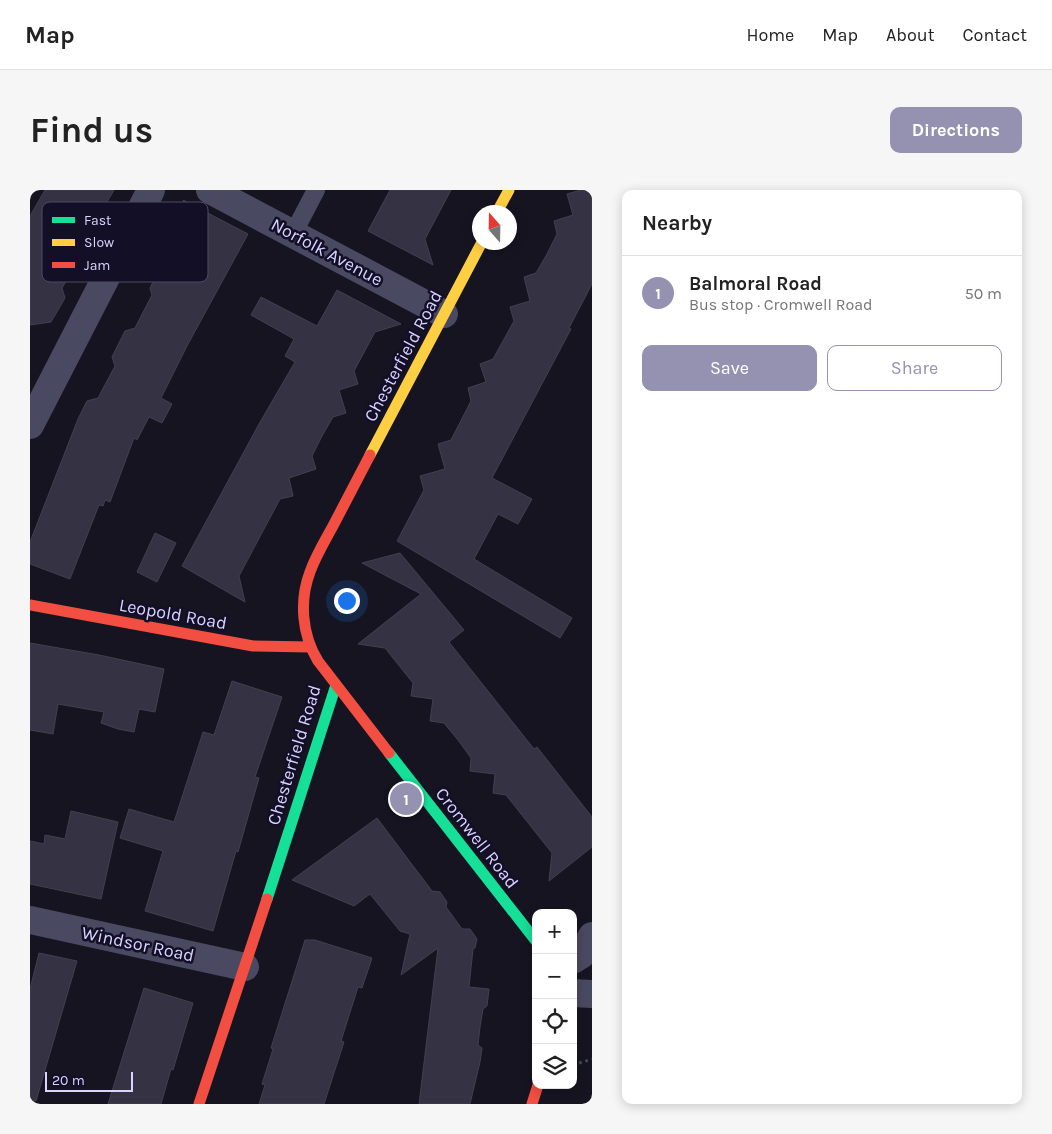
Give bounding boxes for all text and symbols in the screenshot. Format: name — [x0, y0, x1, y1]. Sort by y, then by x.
text: Map — [25, 21, 75, 49]
text: Home — [746, 24, 794, 46]
text: Map — [822, 24, 858, 46]
text: About — [886, 24, 935, 46]
text: Contact — [963, 24, 1027, 46]
button: Directions — [890, 107, 1022, 153]
text: Find us — [30, 110, 153, 151]
legend — [42, 202, 208, 282]
north arrow — [472, 205, 517, 250]
text: Nearby — [642, 211, 712, 235]
text: Fast — [84, 212, 111, 229]
street label: Norfolk Avenue — [267, 213, 387, 291]
text: Slow — [84, 234, 114, 251]
text: Jam — [84, 257, 110, 274]
text: Balmoral Road — [689, 273, 822, 295]
text: 1 — [655, 284, 661, 303]
text: 50 m — [965, 284, 1002, 303]
street label: Chesterfield Road — [359, 287, 447, 425]
text: Bus stop · Cromwell Road — [689, 295, 873, 314]
button: Save — [642, 345, 817, 391]
button: Share — [827, 345, 1002, 391]
your location — [334, 588, 360, 614]
street label: Leopold Road — [117, 594, 229, 634]
street label: Chesterfield Road — [262, 682, 326, 828]
pin: 1 — [390, 780, 422, 818]
street label: Cromwell Road — [431, 783, 523, 893]
map controls — [532, 909, 577, 1089]
button: + — [532, 909, 577, 954]
street label: Windsor Road — [80, 921, 196, 967]
button: − — [532, 954, 577, 999]
button: locate — [532, 999, 577, 1044]
button: layers — [532, 1044, 577, 1089]
scale bar — [45, 1069, 132, 1092]
text: 20 m — [52, 1072, 85, 1089]

